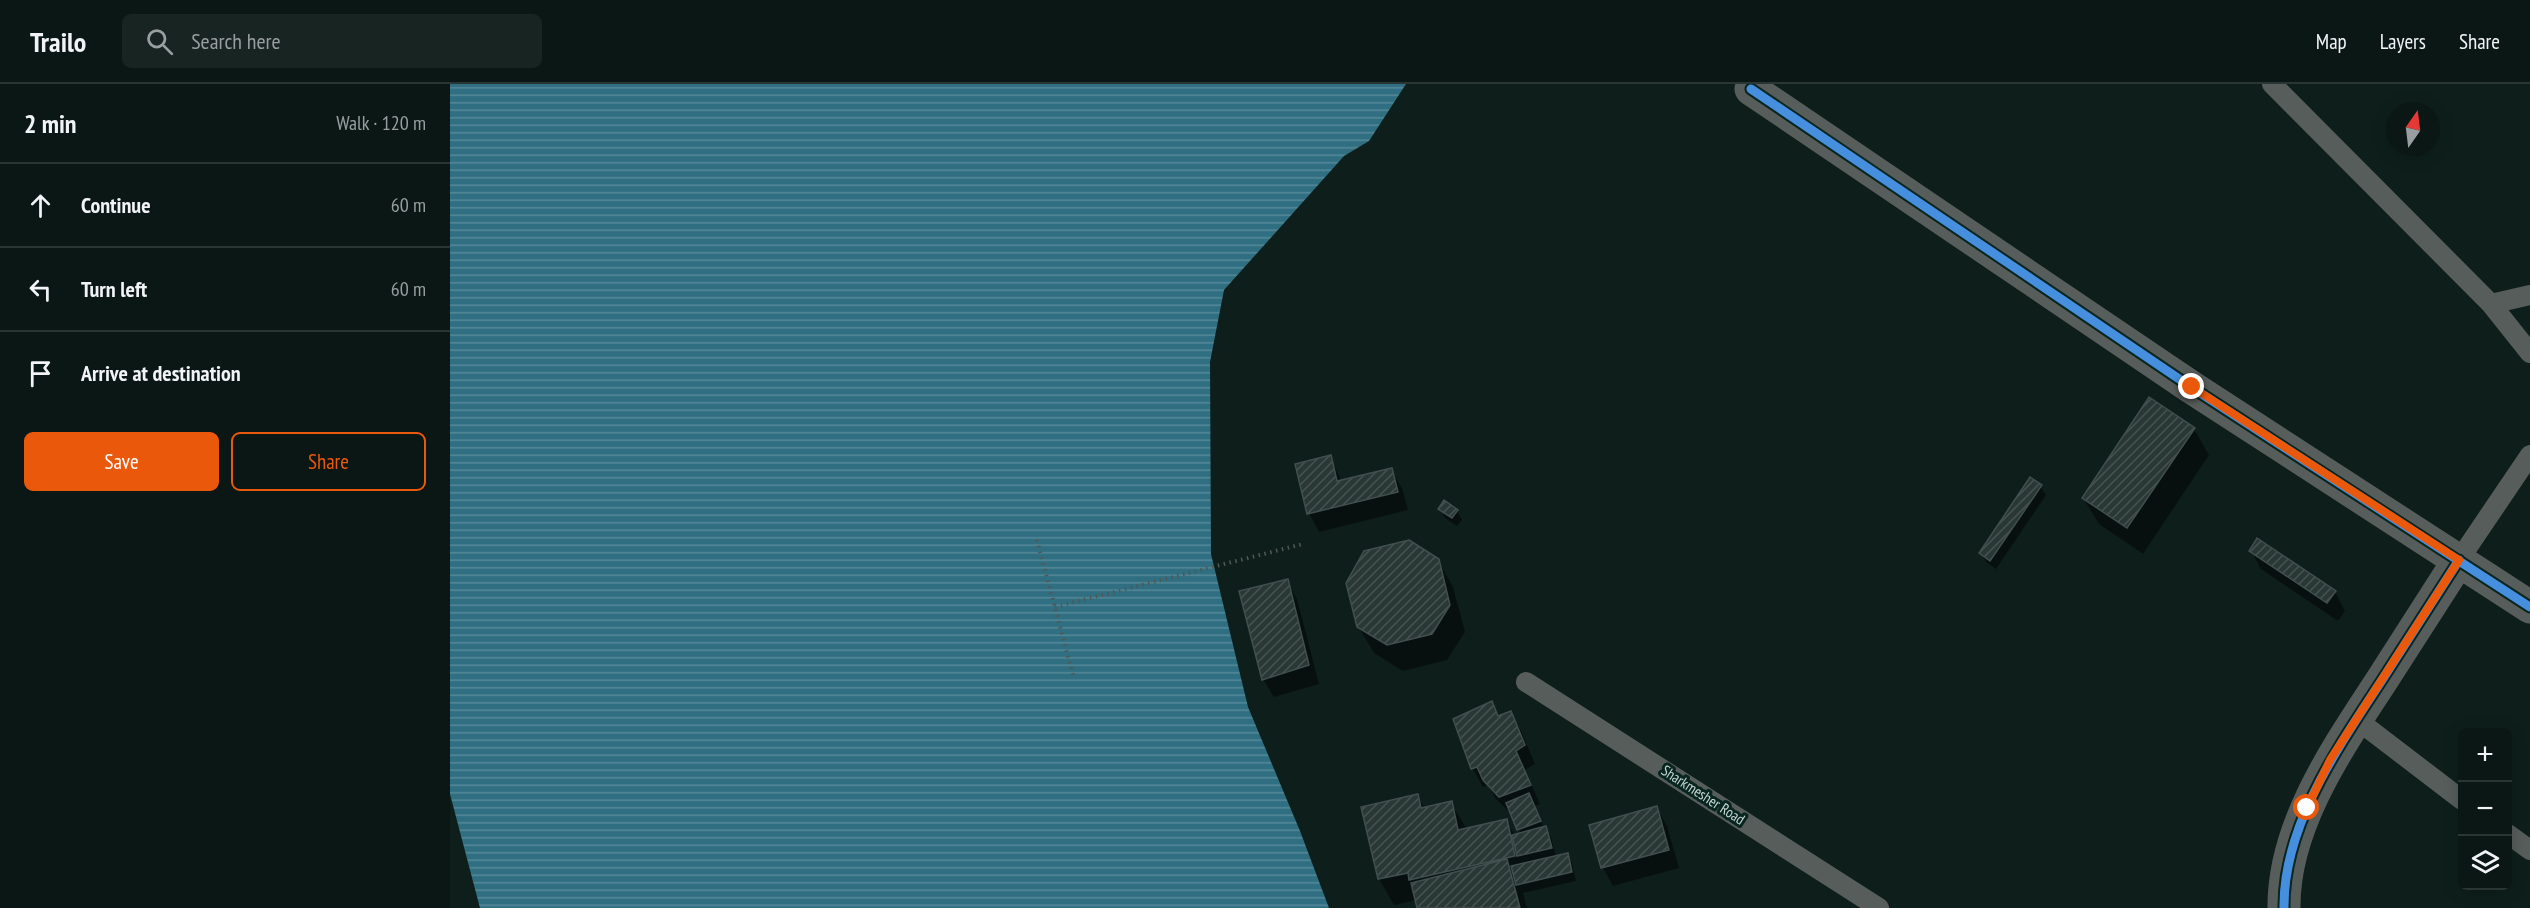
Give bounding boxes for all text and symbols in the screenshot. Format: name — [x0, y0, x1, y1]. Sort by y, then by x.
search box — [122, 14, 542, 68]
text: Trailo — [30, 23, 86, 60]
icon: search — [143, 25, 176, 58]
text: Search here — [191, 27, 281, 55]
text: Map — [2316, 28, 2347, 55]
text: Layers — [2380, 28, 2426, 55]
text: Share — [2459, 28, 2500, 55]
north arrow — [2386, 102, 2440, 156]
text: 2 min — [24, 107, 77, 140]
text: Walk · 120 m — [336, 110, 426, 136]
icon: ahead — [24, 189, 57, 222]
text: Continue — [81, 191, 151, 219]
text: 60 m — [391, 192, 426, 218]
icon: left — [24, 273, 57, 306]
text: Turn left — [81, 275, 147, 303]
text: 60 m — [391, 276, 426, 302]
icon: arrive — [24, 357, 57, 390]
text: Arrive at destination — [81, 359, 241, 387]
route end — [2178, 373, 2204, 399]
button: Save — [24, 432, 219, 491]
button: Share — [231, 432, 426, 491]
map controls — [2458, 728, 2512, 890]
button: + — [2458, 728, 2512, 782]
street label: Sharkmesher Road — [1658, 761, 1749, 829]
button: − — [2458, 782, 2512, 836]
route start — [2293, 794, 2319, 820]
button: layers — [2458, 836, 2512, 890]

